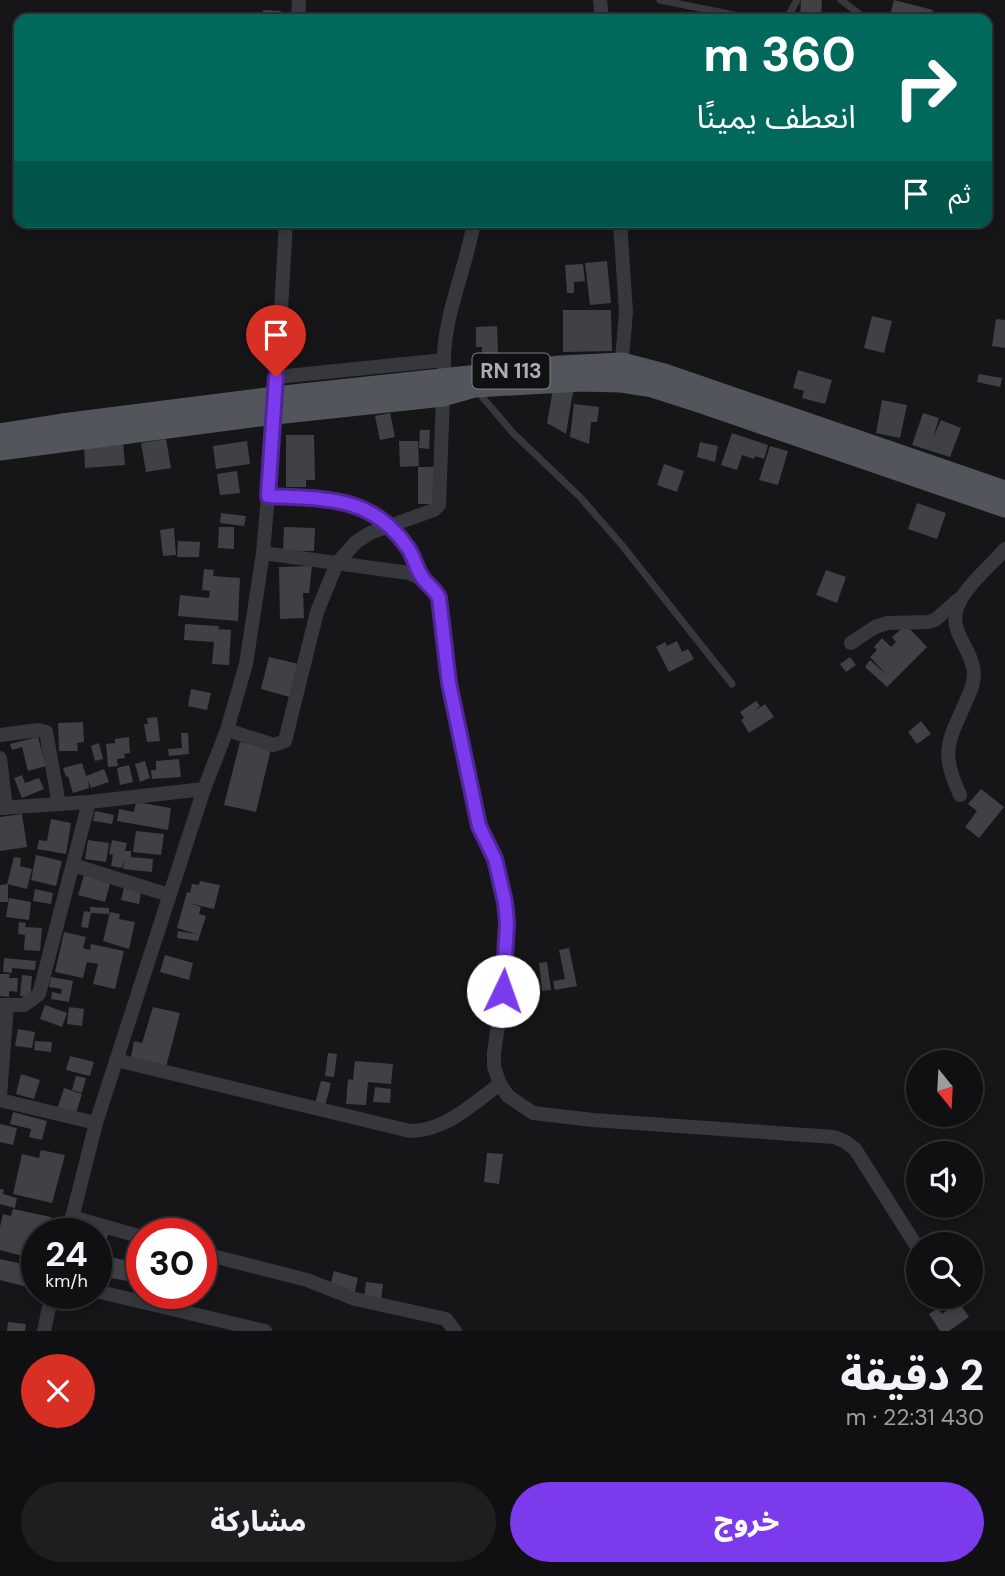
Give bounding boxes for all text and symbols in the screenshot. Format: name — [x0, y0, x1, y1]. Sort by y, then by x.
text: 360 m — [703, 22, 856, 86]
icon: right — [880, 42, 971, 133]
text: انعطف يمينًا — [696, 96, 856, 138]
icon: arrive — [897, 175, 935, 213]
text: ثم — [949, 177, 971, 211]
pin — [246, 305, 306, 377]
icon: arrive — [257, 316, 295, 354]
road number: RN 113 — [472, 354, 550, 388]
position arrow — [466, 954, 540, 1028]
north arrow — [906, 1050, 984, 1127]
map controls — [906, 1050, 983, 1309]
button: sound — [906, 1141, 983, 1218]
speed limit sign: 30 — [126, 1218, 217, 1309]
text: 24 — [45, 1231, 88, 1277]
button: search — [906, 1232, 983, 1309]
text: km/h — [45, 1269, 88, 1293]
text: 2 دقيقة — [840, 1348, 984, 1403]
button: close — [21, 1354, 95, 1428]
text: 430 m · 22:31 — [846, 1402, 984, 1432]
button: مشاركة — [21, 1482, 496, 1562]
button: خروج — [510, 1482, 984, 1562]

